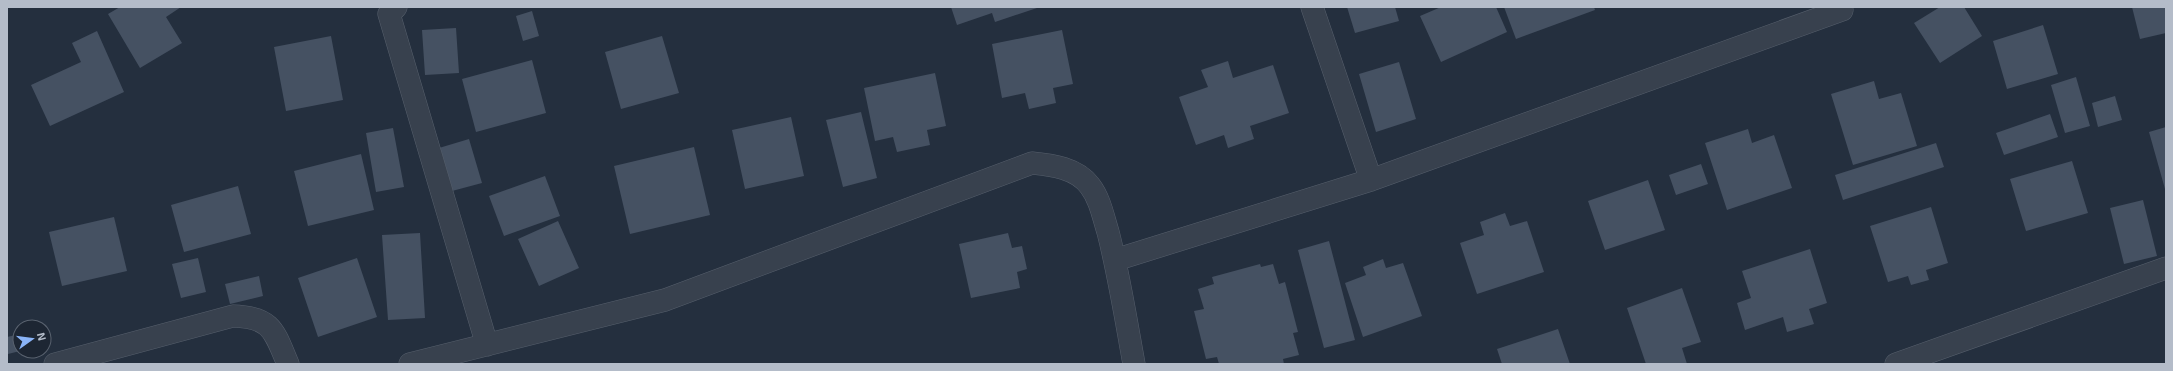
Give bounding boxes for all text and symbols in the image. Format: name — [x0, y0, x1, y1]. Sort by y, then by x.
north arrow — [12, 319, 52, 359]
text: N — [35, 331, 49, 342]

